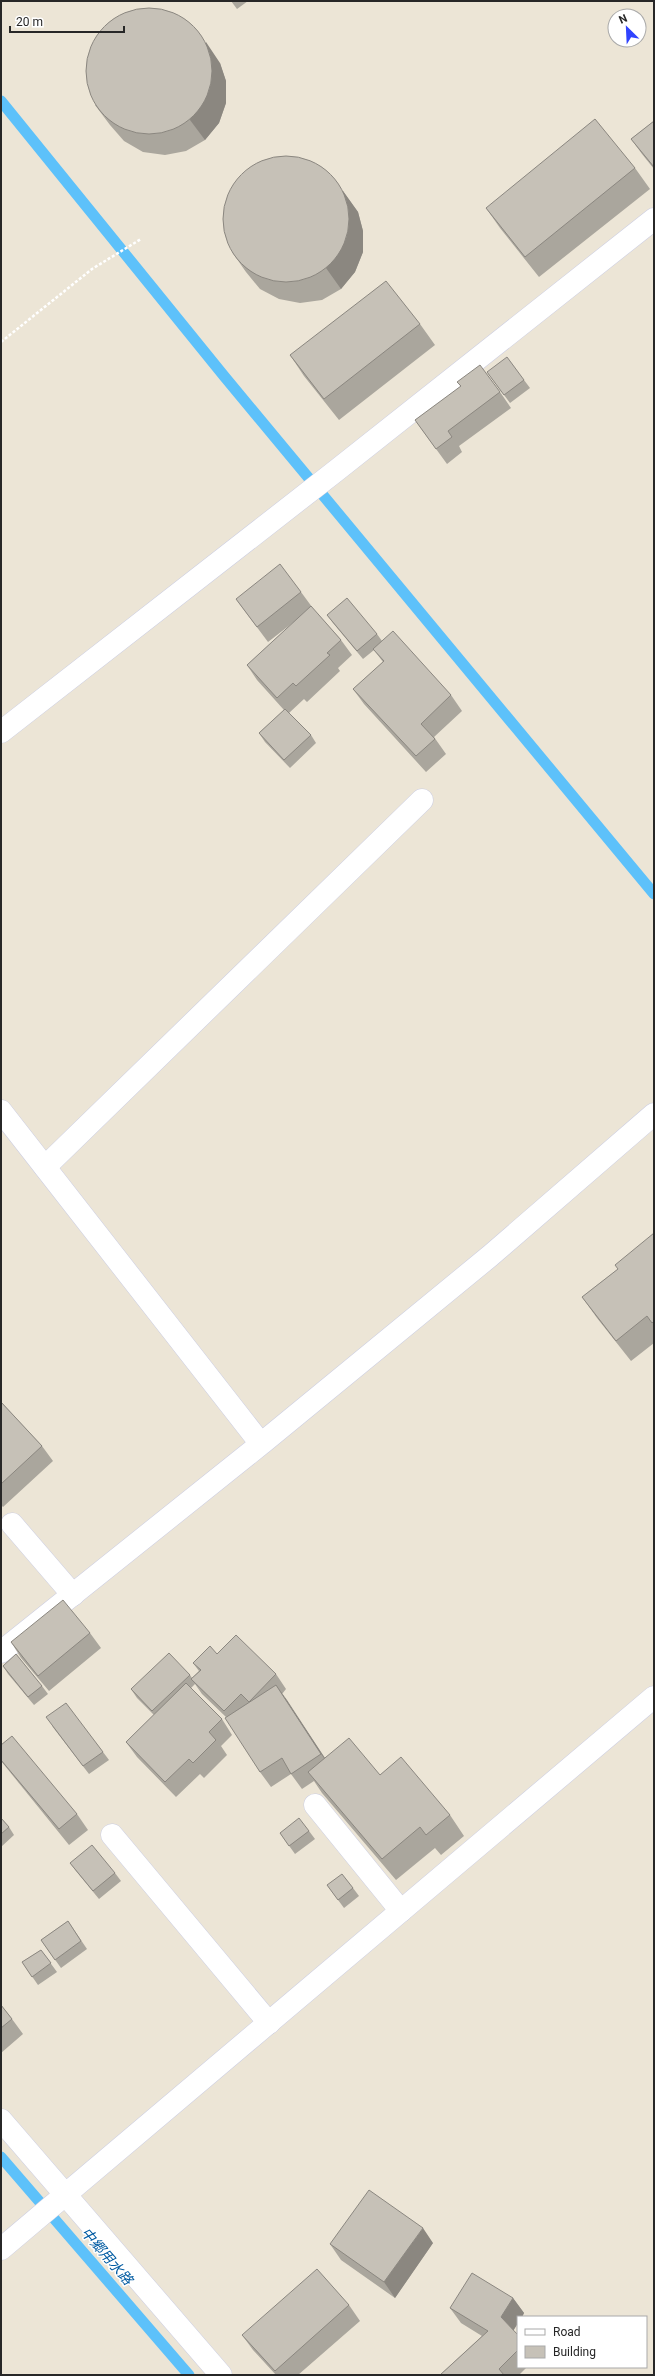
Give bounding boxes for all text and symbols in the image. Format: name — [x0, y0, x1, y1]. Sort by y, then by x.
scale bar — [10, 8, 124, 34]
north arrow — [607, 8, 647, 48]
text: N — [617, 12, 630, 27]
text: 20 m — [16, 15, 43, 29]
water label: 中郷用水路 — [78, 2224, 137, 2288]
legend — [517, 2316, 647, 2368]
text: Road — [553, 2325, 581, 2339]
text: Building — [553, 2345, 596, 2359]

